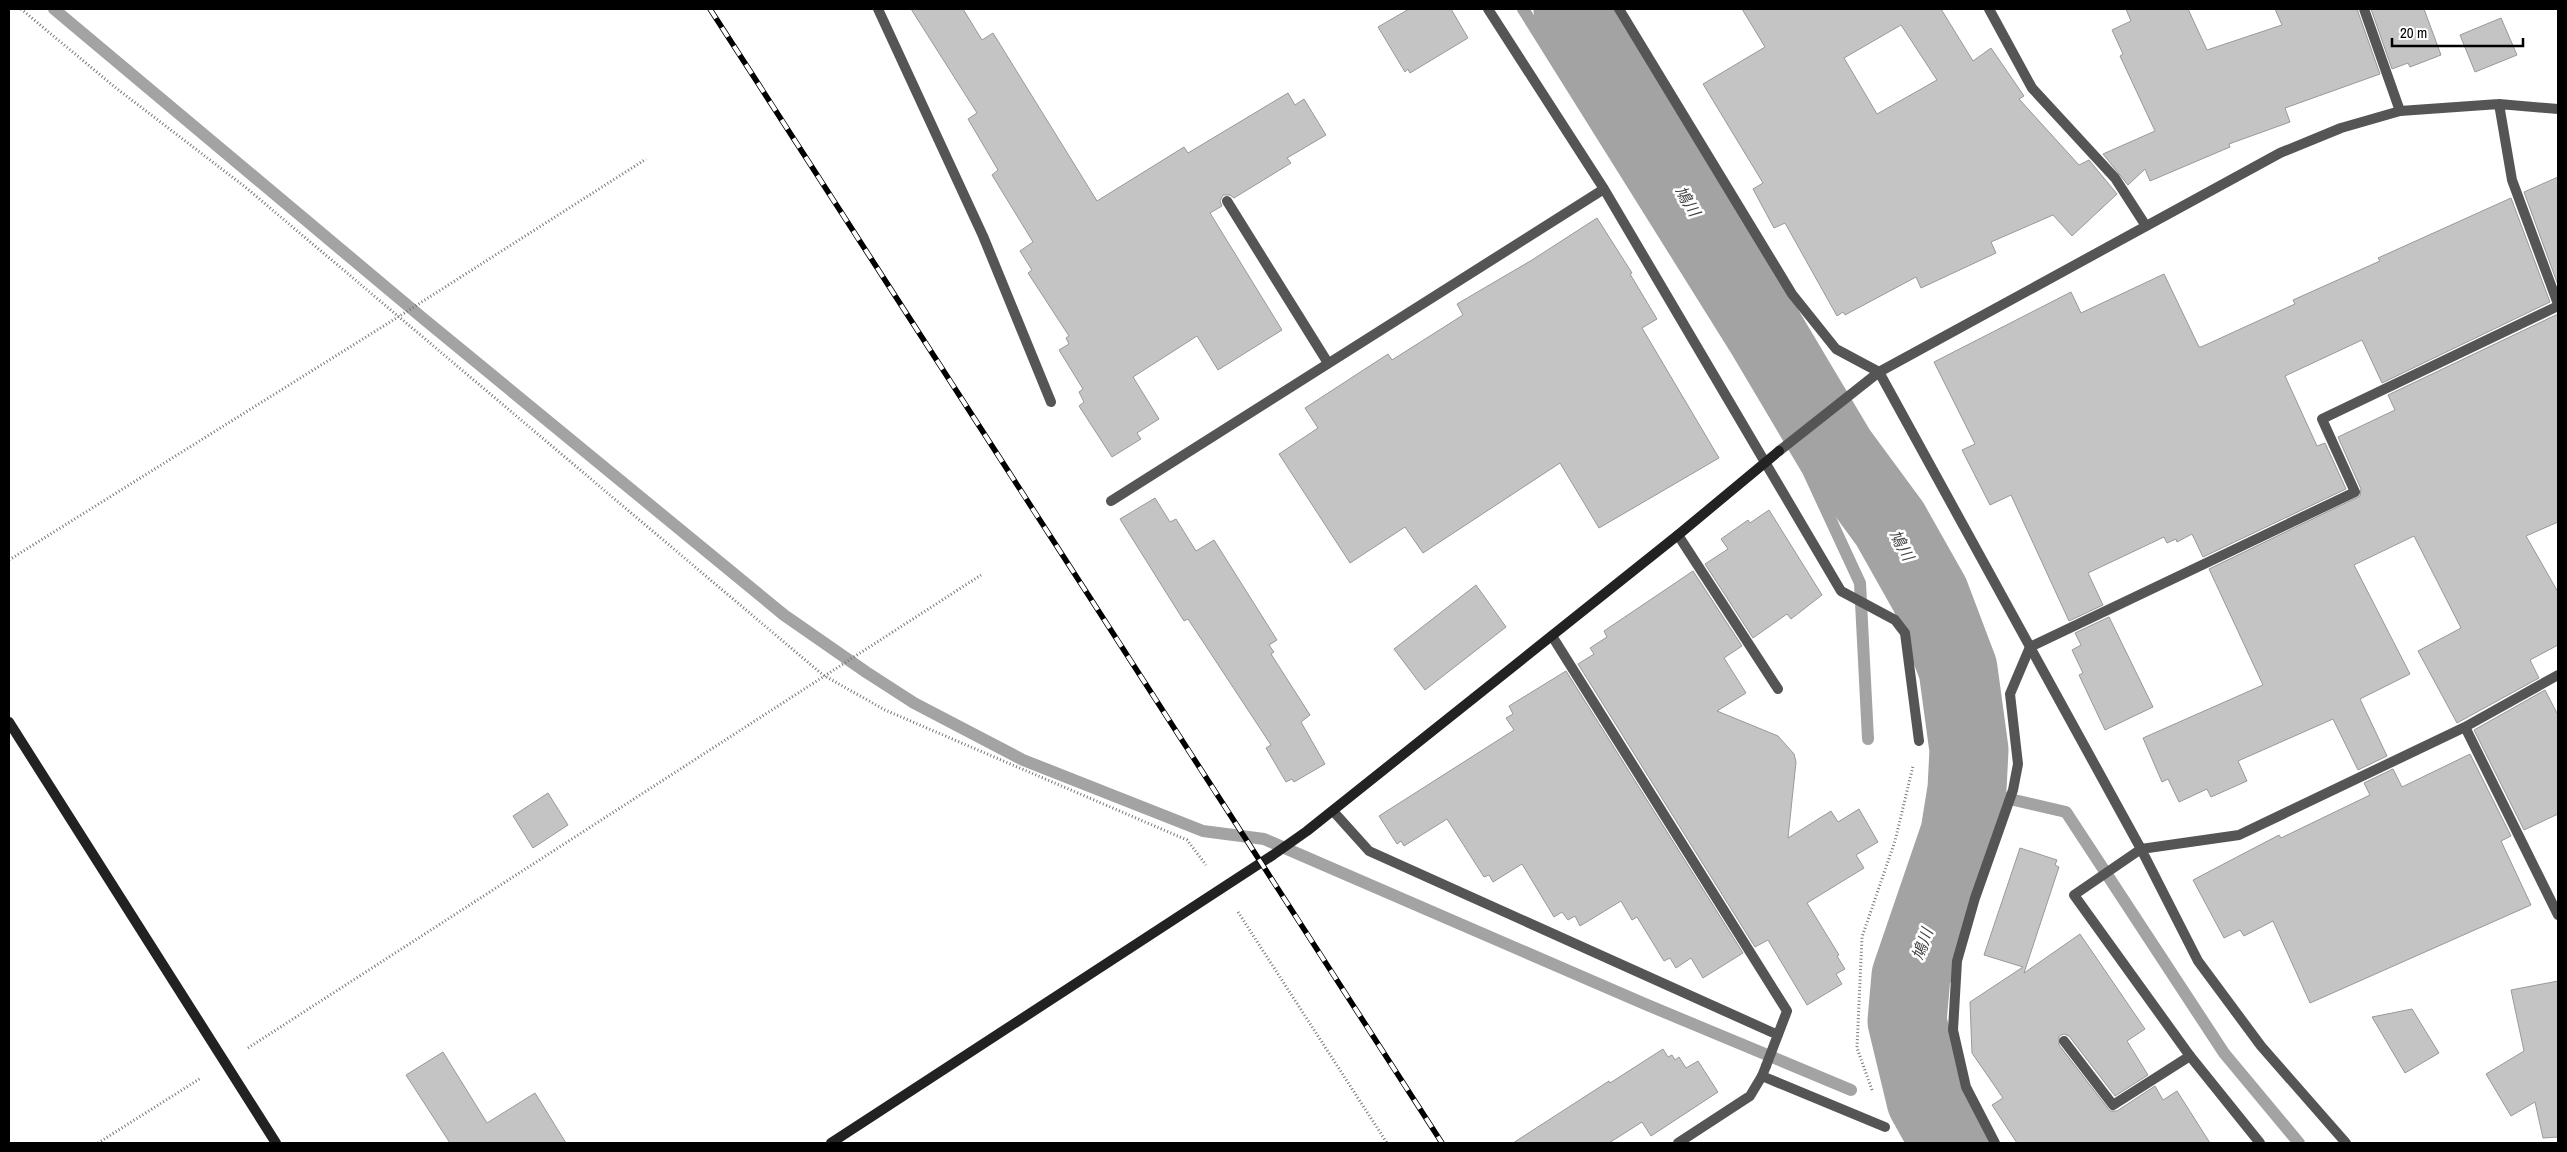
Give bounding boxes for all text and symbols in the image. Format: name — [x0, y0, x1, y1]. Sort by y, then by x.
scale bar — [2392, 15, 2523, 47]
text: 20 m — [2400, 22, 2427, 43]
water label: 鳩川 — [1670, 182, 1707, 222]
water label: 鳩川 — [1885, 526, 1920, 566]
water label: 鳩川 — [1906, 923, 1938, 963]

